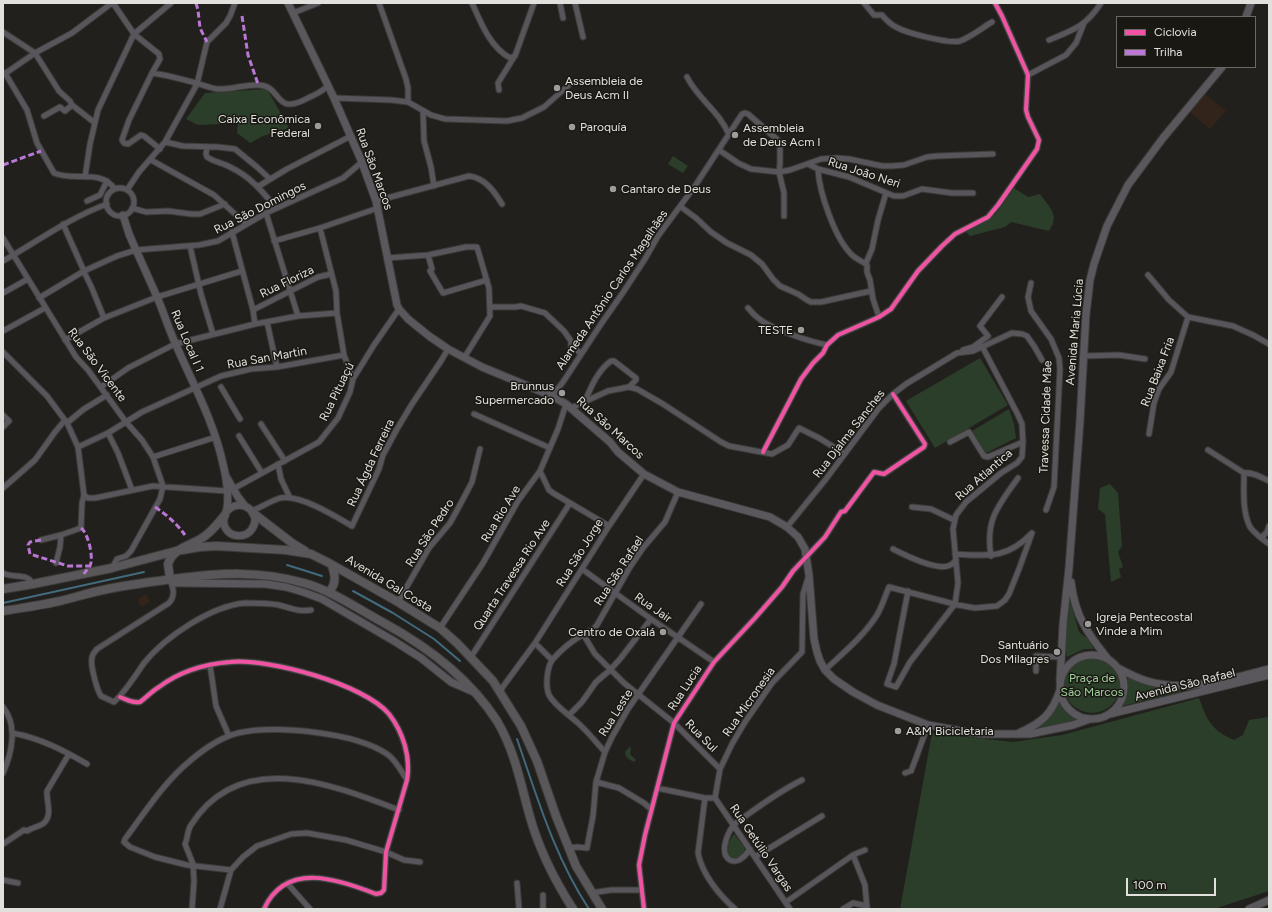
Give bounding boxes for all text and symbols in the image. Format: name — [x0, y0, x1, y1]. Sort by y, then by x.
legend — [1116, 16, 1256, 68]
text: Ciclovia — [1154, 25, 1197, 39]
text: Trilha — [1154, 45, 1182, 59]
place label: Assembleia de Deus Acm II — [565, 74, 643, 102]
marker: Assembleia de Deus Acm II — [552, 83, 562, 93]
place label: Caixa Econômica Federal — [218, 112, 310, 140]
place label: Paroquía — [580, 120, 626, 134]
marker: Caixa Econômica Federal — [313, 121, 323, 131]
place label: Assembleia de Deus Acm I — [743, 121, 821, 149]
marker: Paroquía — [567, 122, 577, 132]
street label: Rua São Marcos — [353, 126, 395, 212]
marker: Assembleia de Deus Acm I — [730, 130, 740, 140]
street label: Rua João Neri — [826, 155, 902, 191]
street label: Rua São Domingos — [212, 179, 308, 237]
place label: Cantaro de Deus — [621, 182, 711, 196]
marker: Cantaro de Deus — [608, 184, 618, 194]
street label: Alameda Antônio Carlos Magalhães — [553, 207, 671, 373]
street label: Rua Floriza — [258, 263, 316, 301]
street label: Avenida Maria Lúcia — [1063, 278, 1087, 386]
street label: Rua Local I 1 — [168, 308, 206, 374]
place label: TESTE — [758, 323, 793, 337]
street label: Rua São Vicente — [65, 325, 129, 405]
marker: TESTE — [796, 325, 806, 335]
street label: Rua Baixa Fria — [1138, 335, 1178, 409]
street label: Rua San Martin — [226, 344, 308, 372]
street label: Rua Pituaçú — [317, 360, 357, 424]
street label: Travessa Cidade Mãe — [1037, 360, 1055, 474]
place label: Brunnus Supermercado — [475, 379, 554, 407]
street label: Rua Djalma Sanches — [810, 387, 888, 481]
marker: Brunnus Supermercado — [557, 388, 567, 398]
street label: Rua São Marcos — [573, 394, 647, 462]
street label: Rua Ágda Ferreira — [344, 417, 398, 509]
street label: Rua Atlantica — [952, 446, 1016, 504]
street label: Rua Rio Ave — [478, 483, 524, 545]
street label: Rua São Pedro — [403, 496, 457, 570]
street label: Rua São Jorge — [553, 516, 607, 590]
street label: Quarta Travessa Rio Ave — [471, 517, 553, 633]
street label: Rua São Rafael — [591, 534, 647, 608]
street label: Avenida Gal Costa — [343, 552, 435, 616]
street label: Rua Jair — [631, 590, 675, 626]
place label: Igreja Pentecostal Vinde a Mim — [1096, 610, 1193, 638]
marker: Igreja Pentecostal Vinde a Mim — [1083, 619, 1093, 629]
place label: Centro de Oxalá — [568, 625, 655, 639]
marker: Centro de Oxalá — [658, 627, 668, 637]
place label: Santuário Dos Milagres — [980, 638, 1049, 666]
marker: Santuário Dos Milagres — [1052, 647, 1062, 657]
street label: Rua Lucia — [665, 662, 705, 714]
street label: Rua Micronesia — [720, 664, 778, 740]
street label: Avenida São Rafael — [1133, 666, 1237, 704]
park label: Praça de São Marcos — [1061, 671, 1123, 699]
street label: Rua Leste — [596, 687, 636, 739]
street label: Rua Sul — [682, 717, 720, 755]
place label: A&M Bicicletaria — [906, 724, 994, 738]
marker: A&M Bicicletaria — [893, 726, 903, 736]
street label: Rua Getúlio Vargas — [726, 802, 796, 894]
scale bar — [1128, 870, 1218, 896]
text: 100 m — [1133, 878, 1167, 892]

